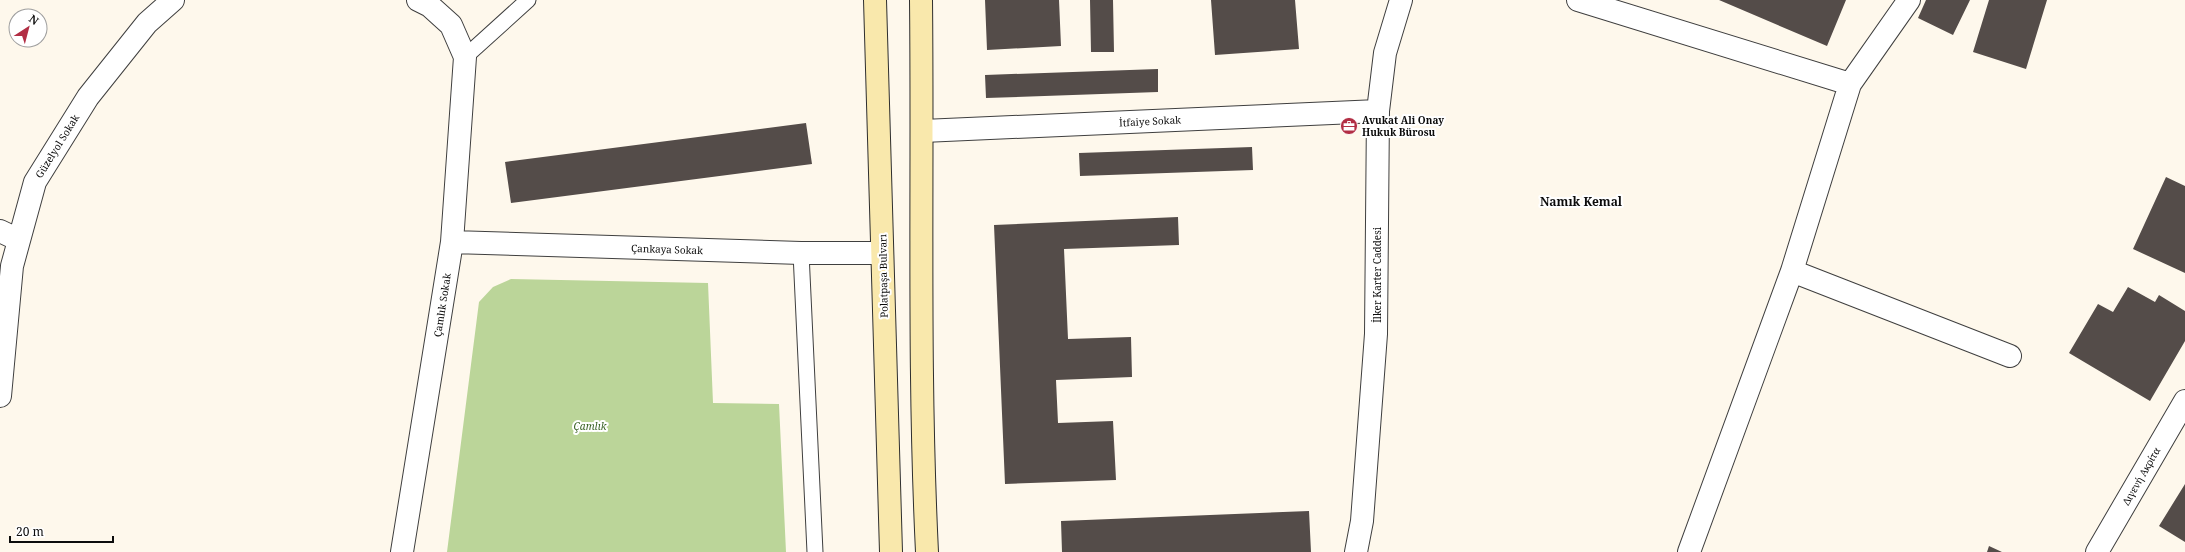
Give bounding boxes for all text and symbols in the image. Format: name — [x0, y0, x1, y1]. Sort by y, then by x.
north arrow — [8, 8, 48, 48]
text: N — [26, 11, 42, 28]
street label: Güzelyol Sokak — [32, 111, 82, 181]
street label: İtfaiye Sokak — [1119, 112, 1181, 130]
place label: Avukat Ali Onay Hukuk Bürosu — [1362, 113, 1444, 139]
office icon: Avukat Ali Onay Hukuk Bürosu — [1339, 116, 1359, 136]
district label: Namık Kemal — [1540, 193, 1623, 210]
street label: İlker Karter Caddesi — [1370, 226, 1384, 323]
street label: Polatpaşa Bulvarı — [875, 233, 891, 318]
street label: Çankaya Sokak — [631, 241, 703, 257]
street label: Çamlık Sokak — [430, 272, 454, 338]
park label: Çamlık — [574, 419, 607, 433]
street label: Διγενή Ακρίτα — [2119, 444, 2164, 508]
scale bar — [10, 518, 113, 544]
text: 20 m — [16, 523, 44, 540]

